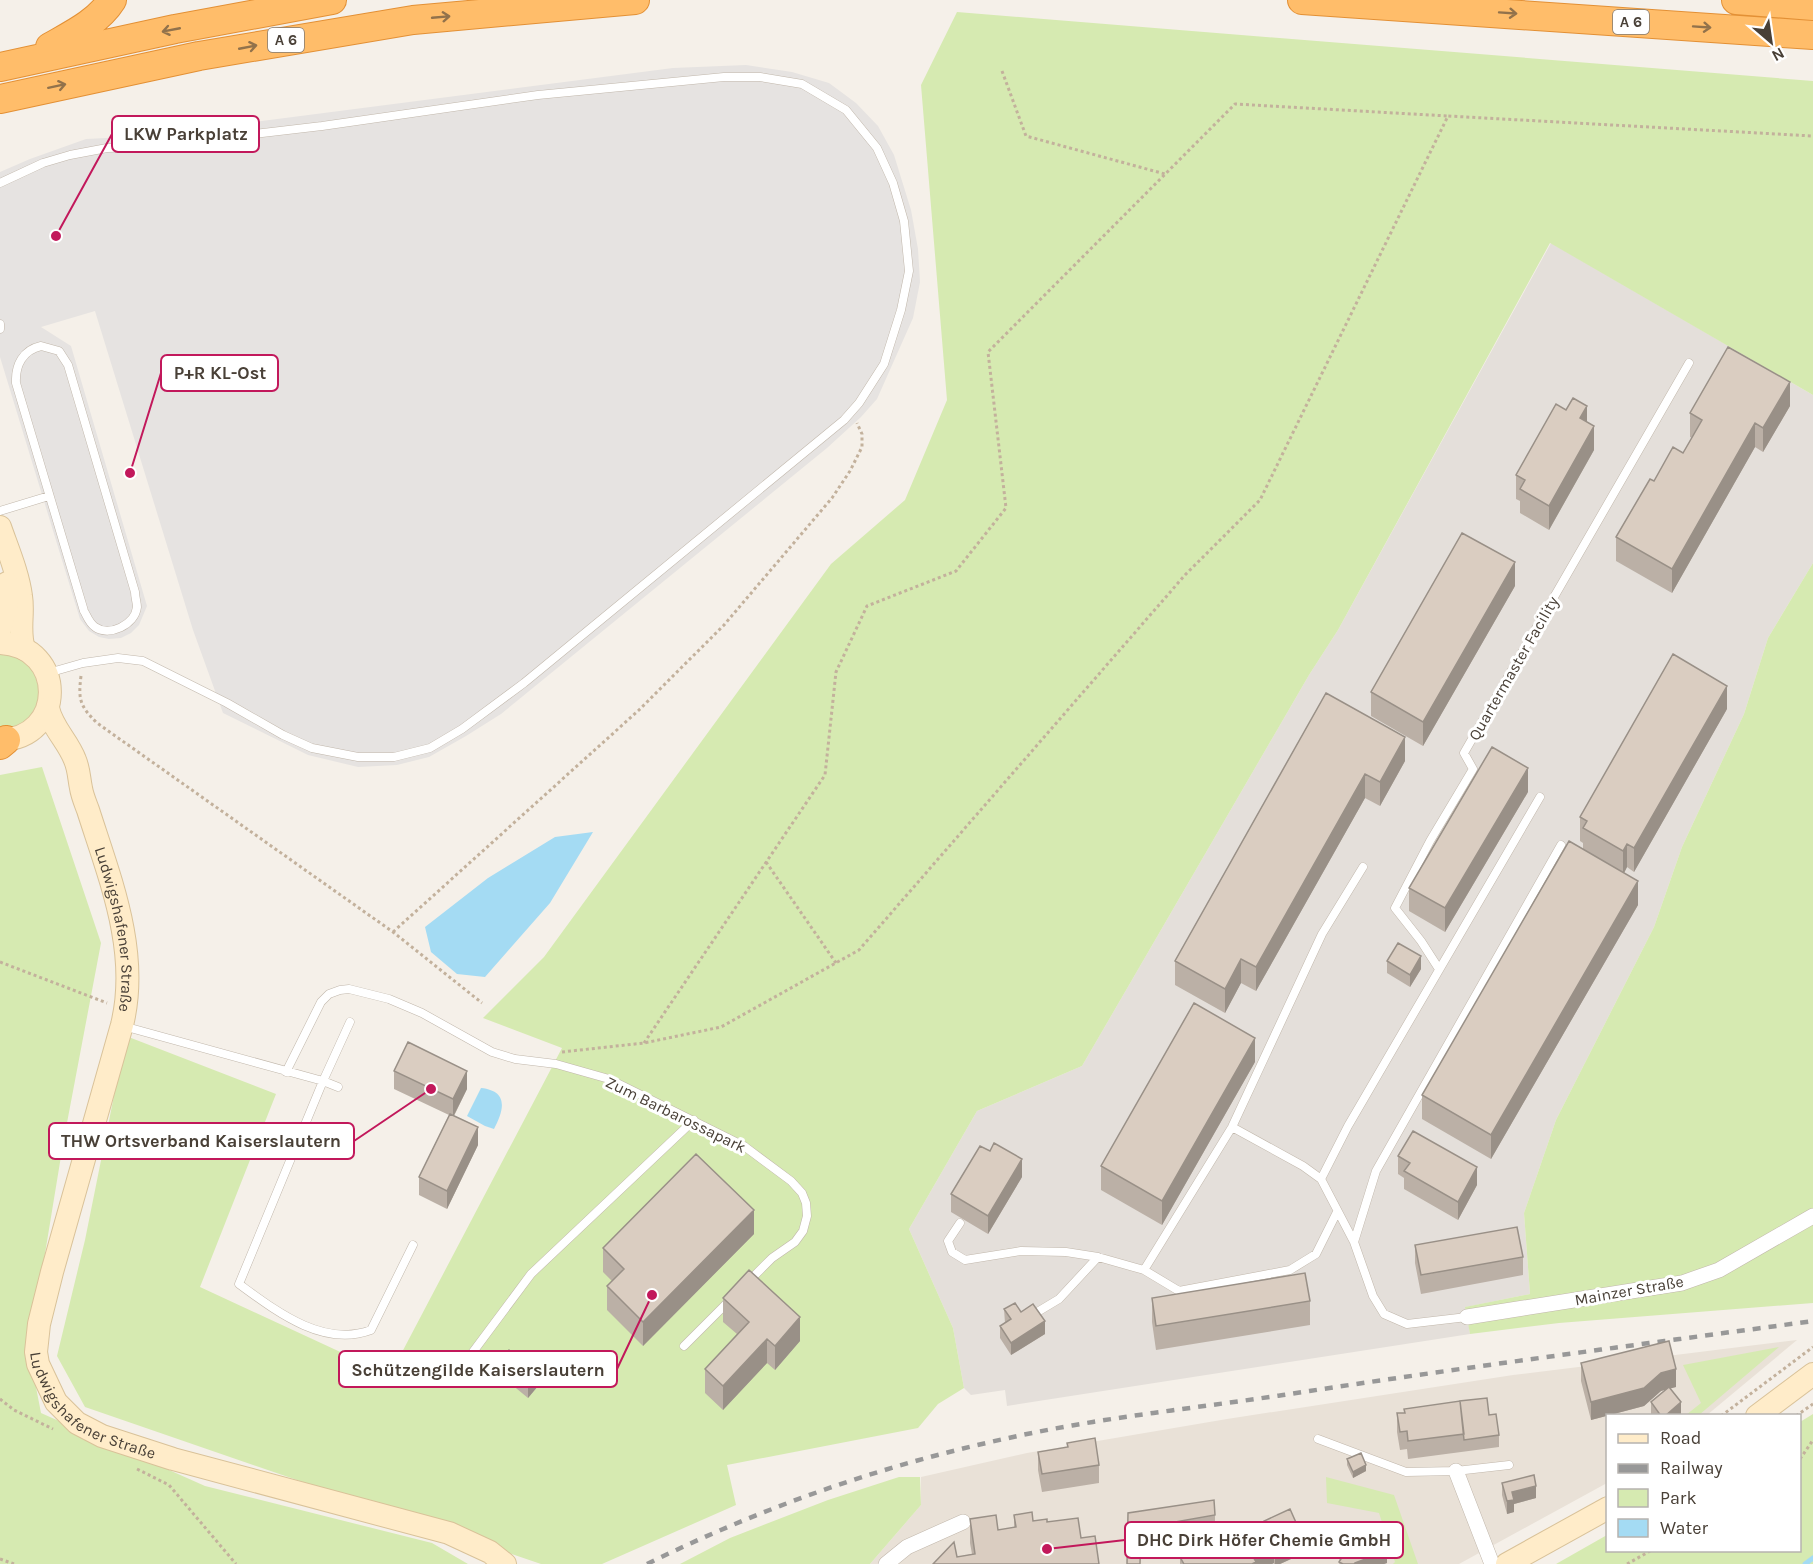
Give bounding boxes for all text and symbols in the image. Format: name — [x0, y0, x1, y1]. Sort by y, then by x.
one-way arrow — [1497, 8, 1517, 19]
road number: A 6 — [1613, 10, 1649, 34]
one-way arrow — [430, 11, 450, 22]
north arrow — [1741, 12, 1801, 72]
one-way arrow — [1692, 22, 1712, 33]
one-way arrow — [162, 25, 182, 36]
road number: A 6 — [268, 28, 304, 52]
one-way arrow — [238, 41, 257, 52]
text: N — [1768, 44, 1788, 66]
one-way arrow — [47, 80, 66, 92]
callout: LKW Parkplatz — [112, 116, 259, 152]
text: LKW Parkplatz — [124, 123, 248, 145]
callout: P+R KL-Ost — [161, 355, 278, 391]
text: P+R KL-Ost — [174, 362, 266, 384]
street label: Quartermaster Facility — [1464, 592, 1563, 744]
street label: Ludwigshafener Straße — [91, 844, 137, 1013]
street label: Zum Barbarossapark — [602, 1072, 749, 1157]
callout: THW Ortsverband Kaiserslautern — [49, 1123, 354, 1159]
text: THW Ortsverband Kaiserslautern — [61, 1130, 341, 1152]
street label: Mainzer Straße — [1573, 1272, 1685, 1309]
street label: Ludwigshafener Straße — [26, 1350, 158, 1463]
callout: Schützengilde Kaiserslautern — [339, 1351, 617, 1387]
text: Schützengilde Kaiserslautern — [351, 1359, 605, 1381]
legend — [1606, 1414, 1801, 1552]
text: Road — [1660, 1427, 1701, 1449]
text: Railway — [1660, 1457, 1723, 1479]
text: Park — [1660, 1487, 1697, 1509]
text: Water — [1660, 1517, 1708, 1539]
callout: DHC Dirk Höfer Chemie GmbH — [1125, 1522, 1403, 1558]
text: DHC Dirk Höfer Chemie GmbH — [1137, 1529, 1391, 1551]

